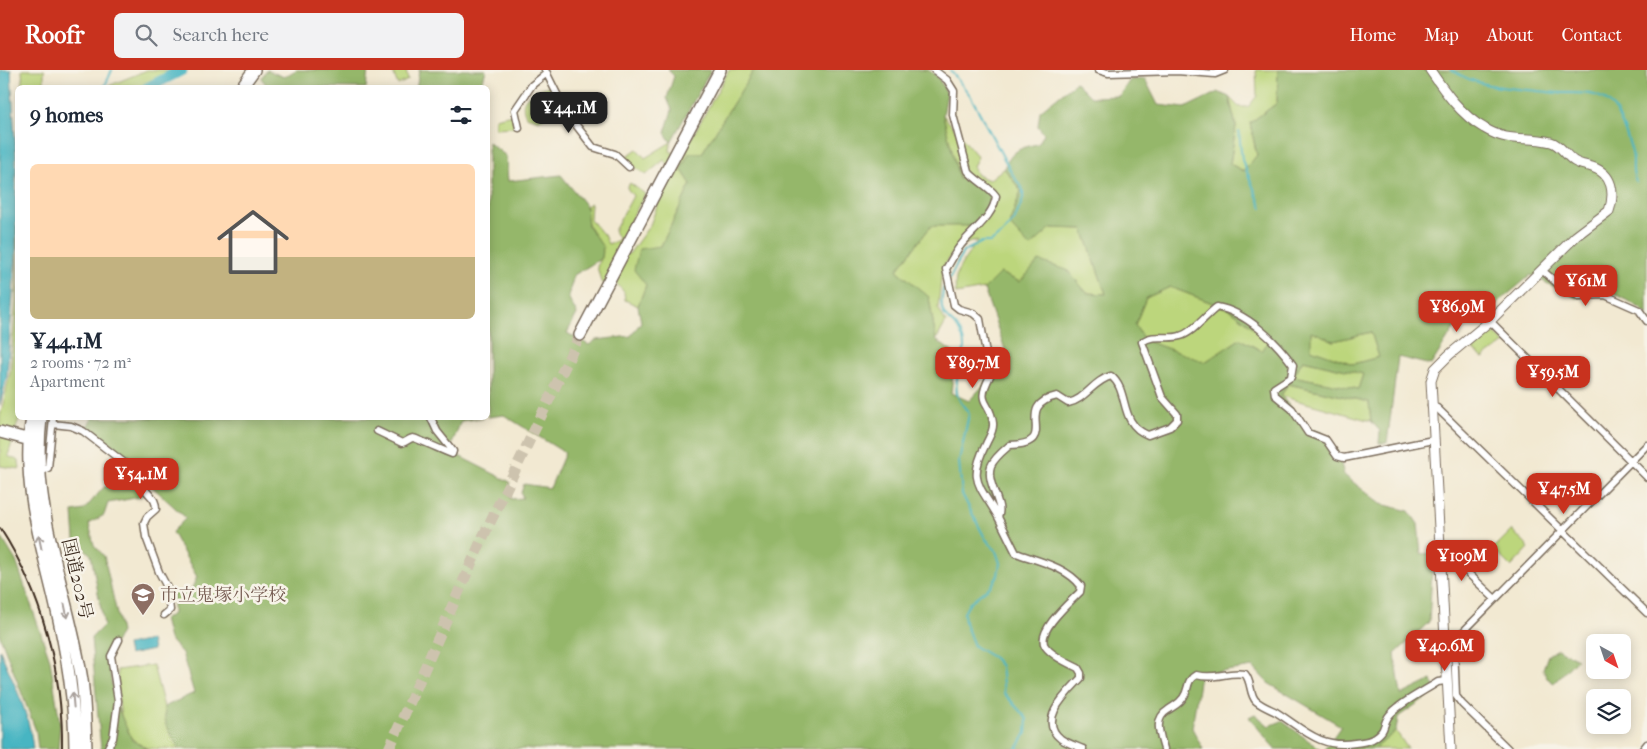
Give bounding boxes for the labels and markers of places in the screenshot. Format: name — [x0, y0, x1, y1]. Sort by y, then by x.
pin: ¥44.1M — [528, 92, 610, 134]
pin: ¥61M — [1556, 264, 1616, 307]
pin: ¥86.9M — [1416, 290, 1498, 333]
pin: ¥89.7M — [932, 346, 1014, 389]
pin: ¥59.5M — [1512, 356, 1594, 398]
pin: ¥54.1M — [100, 458, 182, 500]
pin: ¥47.5M — [1523, 472, 1605, 515]
pin: ¥109M — [1427, 540, 1497, 582]
school or university icon: 市立鬼塚小学校 — [130, 582, 156, 616]
place label: 市立鬼塚小学校 — [160, 585, 286, 606]
pin: ¥40.6M — [1404, 630, 1486, 672]

